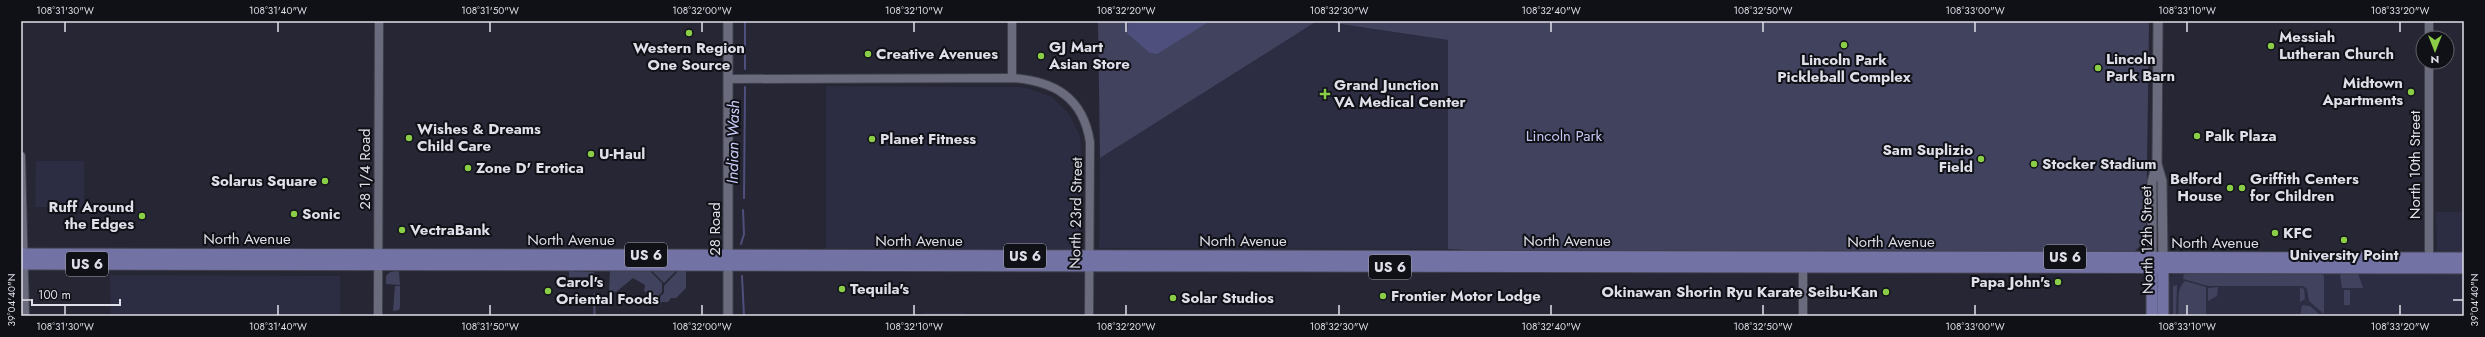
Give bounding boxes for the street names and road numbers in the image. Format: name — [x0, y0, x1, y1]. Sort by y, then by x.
street label: North 10th Street — [2404, 110, 2426, 219]
street label: 28 1/4 Road — [354, 128, 376, 210]
street label: North 23rd Street — [1064, 157, 1088, 269]
street label: North 12th Street — [2135, 185, 2159, 294]
street label: 28 Road — [704, 202, 726, 256]
street label: North Avenue — [203, 228, 291, 250]
street label: North Avenue — [527, 229, 615, 251]
street label: North Avenue — [875, 230, 963, 252]
street label: North Avenue — [1199, 230, 1287, 252]
street label: North Avenue — [1523, 230, 1611, 252]
street label: North Avenue — [1847, 231, 1935, 253]
street label: North Avenue — [2171, 232, 2259, 254]
road number: US 6 — [625, 243, 667, 267]
road number: US 6 — [1004, 244, 1046, 268]
road number: US 6 — [2044, 245, 2086, 269]
road number: US 6 — [66, 252, 108, 276]
road number: US 6 — [1369, 255, 1411, 279]

